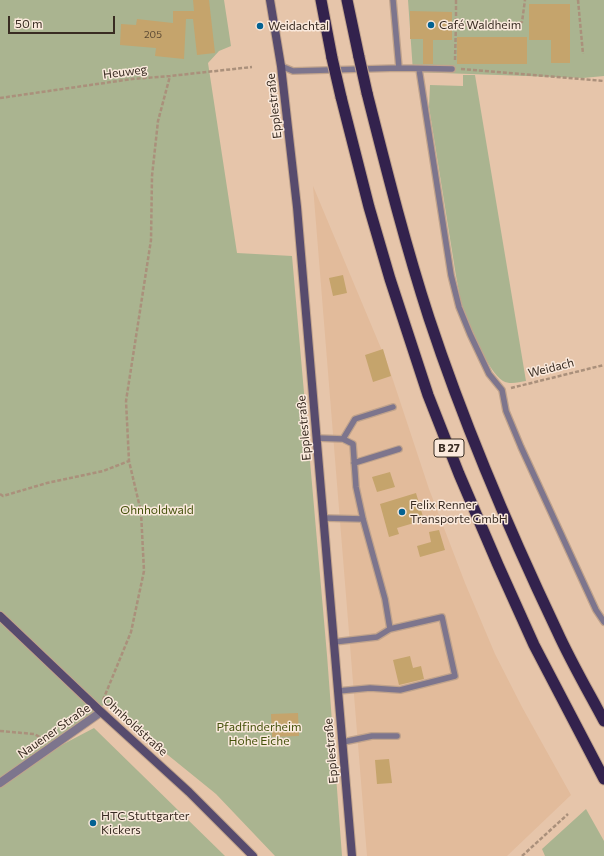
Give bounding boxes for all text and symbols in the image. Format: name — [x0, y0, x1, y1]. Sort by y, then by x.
scale bar — [10, 8, 117, 34]
text: 50 m — [15, 16, 43, 30]
place label: Café Waldheim — [439, 18, 521, 32]
place label: Weidachtal — [268, 19, 329, 33]
marker: Café Waldheim — [426, 20, 436, 30]
marker: Weidachtal — [255, 21, 265, 31]
house number: 205 — [144, 29, 162, 41]
street label: Heuweg — [102, 62, 148, 82]
street label: Epplestraße — [263, 73, 285, 139]
street label: Weidach — [527, 355, 575, 381]
street label: Epplestraße — [294, 395, 314, 461]
road number: B 27 — [434, 439, 464, 457]
place label: Felix Renner Transporte GmbH — [410, 498, 508, 526]
park label: Ohnholdwald — [120, 503, 194, 517]
marker: Felix Renner Transporte GmbH — [397, 507, 407, 517]
street label: Ohnholdstraße — [100, 693, 170, 759]
street label: Nauener Straße — [15, 701, 93, 761]
street label: Epplestraße — [321, 718, 341, 784]
park label: Pfadfinderheim Hohe Eiche — [217, 720, 301, 748]
place label: HTC Stuttgarter Kickers — [101, 809, 190, 837]
marker: HTC Stuttgarter Kickers — [88, 818, 98, 828]

